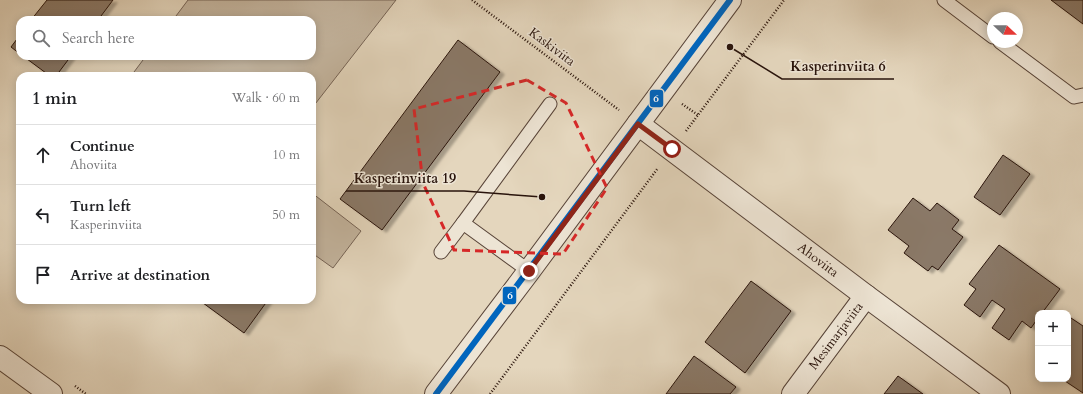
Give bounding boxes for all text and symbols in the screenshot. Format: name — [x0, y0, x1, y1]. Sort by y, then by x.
north arrow — [987, 12, 1023, 48]
search box — [16, 16, 316, 60]
street label: Kaskiviita — [525, 24, 579, 71]
icon: search — [30, 27, 52, 49]
text: Search here — [62, 28, 135, 48]
callout: Kasperinviita 6 — [782, 53, 894, 79]
text: Kasperinviita 6 — [790, 57, 886, 76]
text: 1 min — [32, 87, 77, 110]
text: Walk · 60 m — [232, 89, 300, 107]
line badge: 6 — [649, 89, 664, 108]
text: 6 — [653, 91, 659, 106]
text: Continue — [70, 136, 135, 156]
route start — [663, 140, 681, 158]
icon: ahead — [32, 144, 54, 166]
text: 10 m — [272, 146, 300, 164]
text: Ahoviita — [70, 156, 117, 174]
callout: Kasperinviita 19 — [346, 165, 464, 191]
text: Kasperinviita 19 — [354, 169, 456, 188]
text: Turn left — [70, 196, 131, 216]
icon: left — [32, 204, 54, 226]
text: 50 m — [272, 206, 300, 224]
text: Kasperinviita — [70, 216, 142, 234]
street label: Ahoviita — [794, 239, 842, 282]
route end — [520, 262, 538, 280]
icon: arrive — [32, 264, 54, 286]
text: Arrive at destination — [70, 265, 210, 285]
line badge: 6 — [502, 286, 517, 305]
text: 6 — [507, 288, 513, 303]
street label: Mesimarjaviita — [805, 298, 868, 374]
map controls — [1035, 310, 1071, 382]
button: + — [1035, 310, 1071, 346]
button: − — [1035, 346, 1071, 382]

